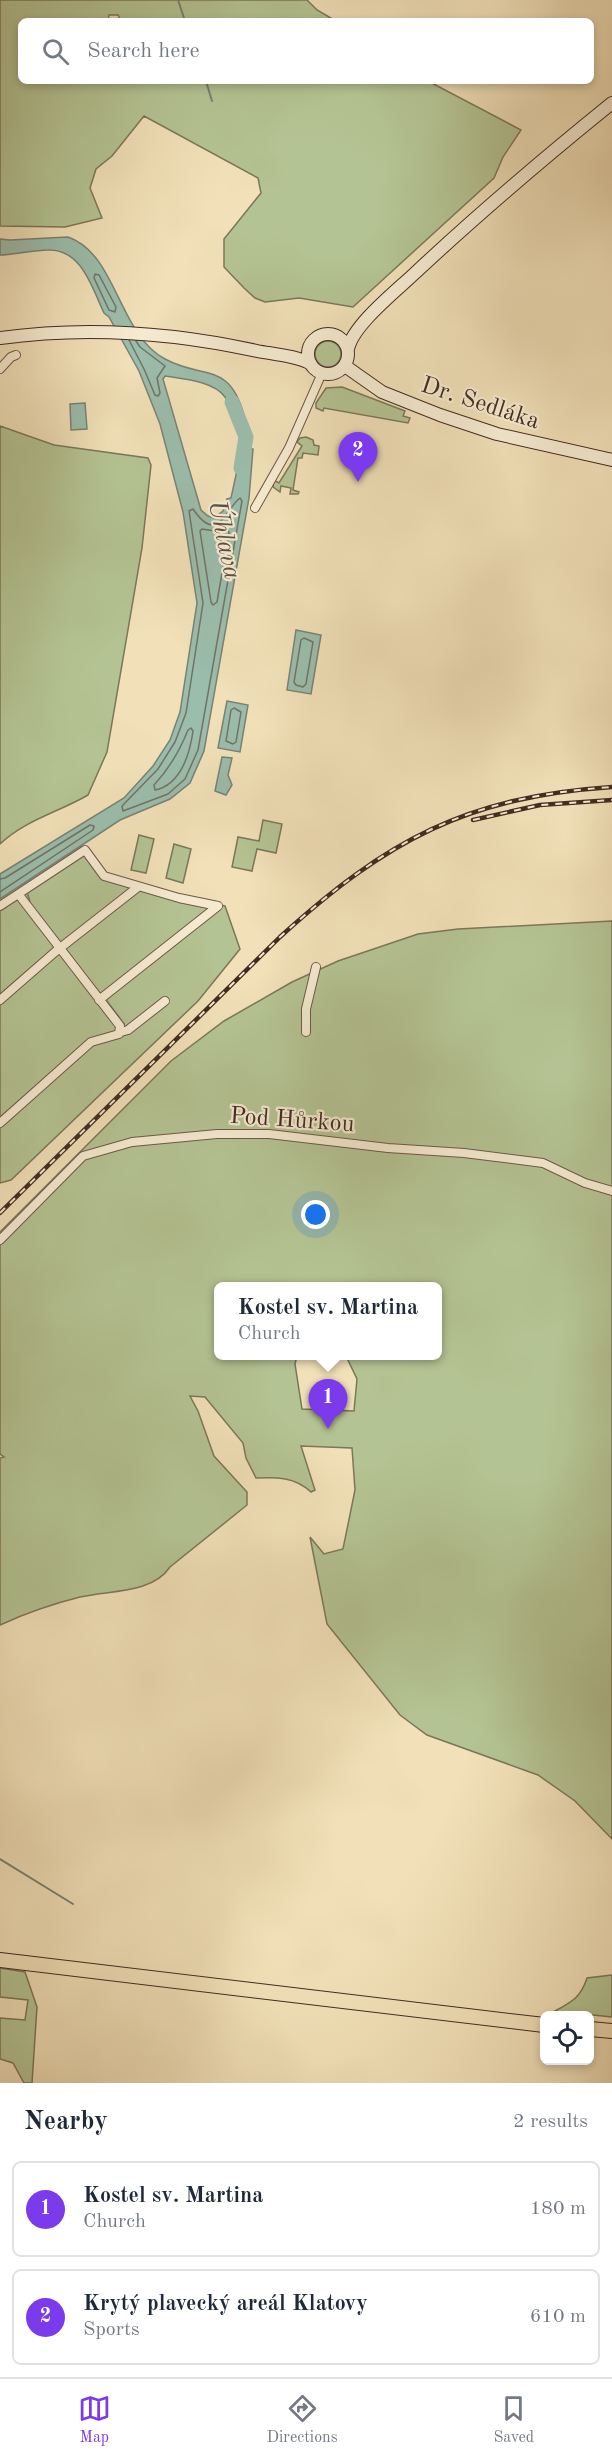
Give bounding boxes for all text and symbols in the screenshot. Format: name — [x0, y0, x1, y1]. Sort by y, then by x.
search box — [18, 18, 594, 84]
icon: search — [39, 35, 72, 68]
text: Search here — [87, 40, 200, 62]
street label: Dr. Sedláka — [418, 374, 542, 434]
pin: 2 — [338, 432, 378, 482]
water label: Úhlava — [203, 497, 250, 582]
street label: Pod Hůrkou — [229, 1105, 355, 1137]
your location — [301, 1200, 330, 1229]
popup — [214, 1282, 442, 1360]
text: Kostel sv. Martina — [238, 1297, 418, 1319]
text: Church — [238, 1324, 301, 1344]
pin: 1 — [308, 1380, 348, 1429]
map controls — [540, 2011, 594, 2065]
button: locate — [540, 2011, 594, 2065]
text: Nearby — [24, 2109, 108, 2135]
text: 2 results — [513, 2112, 588, 2132]
text: Kostel sv. Martina — [83, 2185, 264, 2207]
text: 1 — [40, 2199, 51, 2219]
text: 180 m — [530, 2199, 586, 2219]
text: Church — [83, 2212, 146, 2232]
text: Krytý plavecký areál Klatovy — [83, 2293, 368, 2315]
text: 2 — [40, 2307, 51, 2327]
text: 610 m — [530, 2307, 586, 2327]
text: Sports — [83, 2320, 140, 2340]
tab: Map — [78, 2392, 111, 2448]
tab: Directions — [267, 2392, 338, 2448]
tab: Saved — [493, 2392, 534, 2448]

